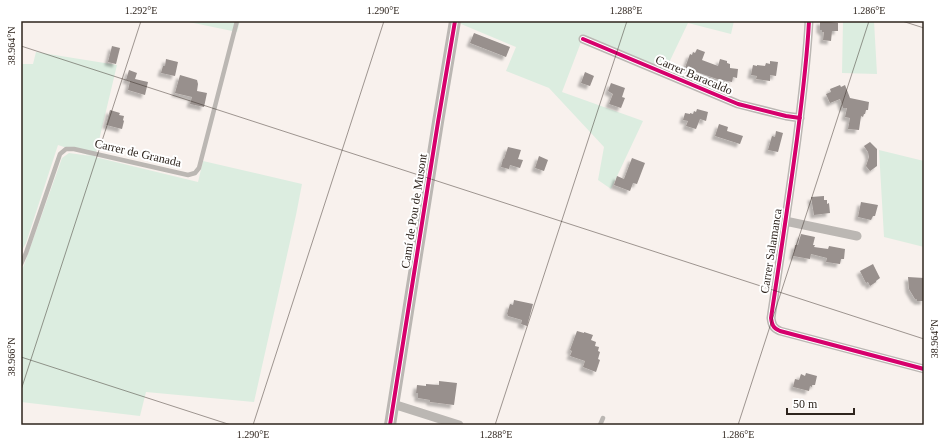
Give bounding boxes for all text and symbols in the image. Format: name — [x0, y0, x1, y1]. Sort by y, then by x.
text: 1.292°E — [125, 5, 157, 16]
text: 1.290°E — [367, 5, 399, 16]
text: 1.288°E — [610, 5, 642, 16]
text: 1.286°E — [853, 5, 885, 16]
text: 38.964°N — [6, 27, 17, 65]
street label: Carrer Baracaldo — [653, 52, 735, 98]
street label: Carrer de Granada — [93, 136, 183, 170]
street label: Camí de Pou de Musont — [398, 152, 430, 269]
street label: Carrer Salamanca — [757, 207, 785, 294]
text: 38.964°N — [929, 320, 940, 358]
text: 38.966°N — [6, 338, 17, 376]
scale bar — [787, 390, 854, 416]
text: 50 m — [793, 397, 818, 411]
text: 1.290°E — [237, 429, 269, 440]
text: 1.288°E — [480, 429, 512, 440]
text: 1.286°E — [722, 429, 754, 440]

